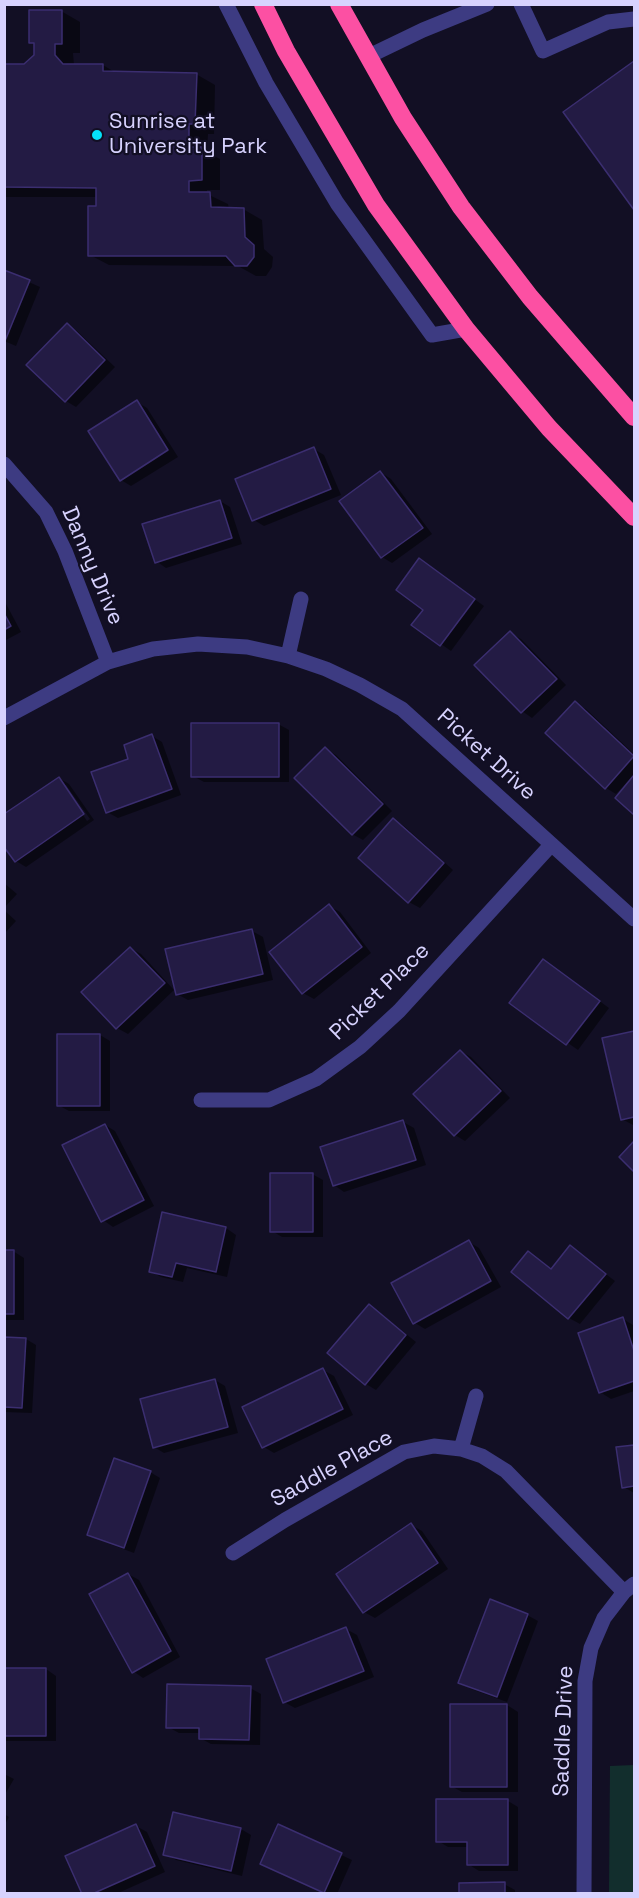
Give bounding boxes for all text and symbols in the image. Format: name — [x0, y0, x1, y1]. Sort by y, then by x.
place label: Sunrise at University Park — [109, 109, 267, 160]
marker: Sunrise at University Park — [90, 128, 104, 142]
street label: Danny Drive — [55, 503, 129, 629]
street label: Picket Drive — [431, 704, 541, 806]
street label: Picket Place — [325, 938, 435, 1046]
street label: Saddle Place — [266, 1425, 398, 1513]
street label: Saddle Drive — [549, 1665, 579, 1797]

